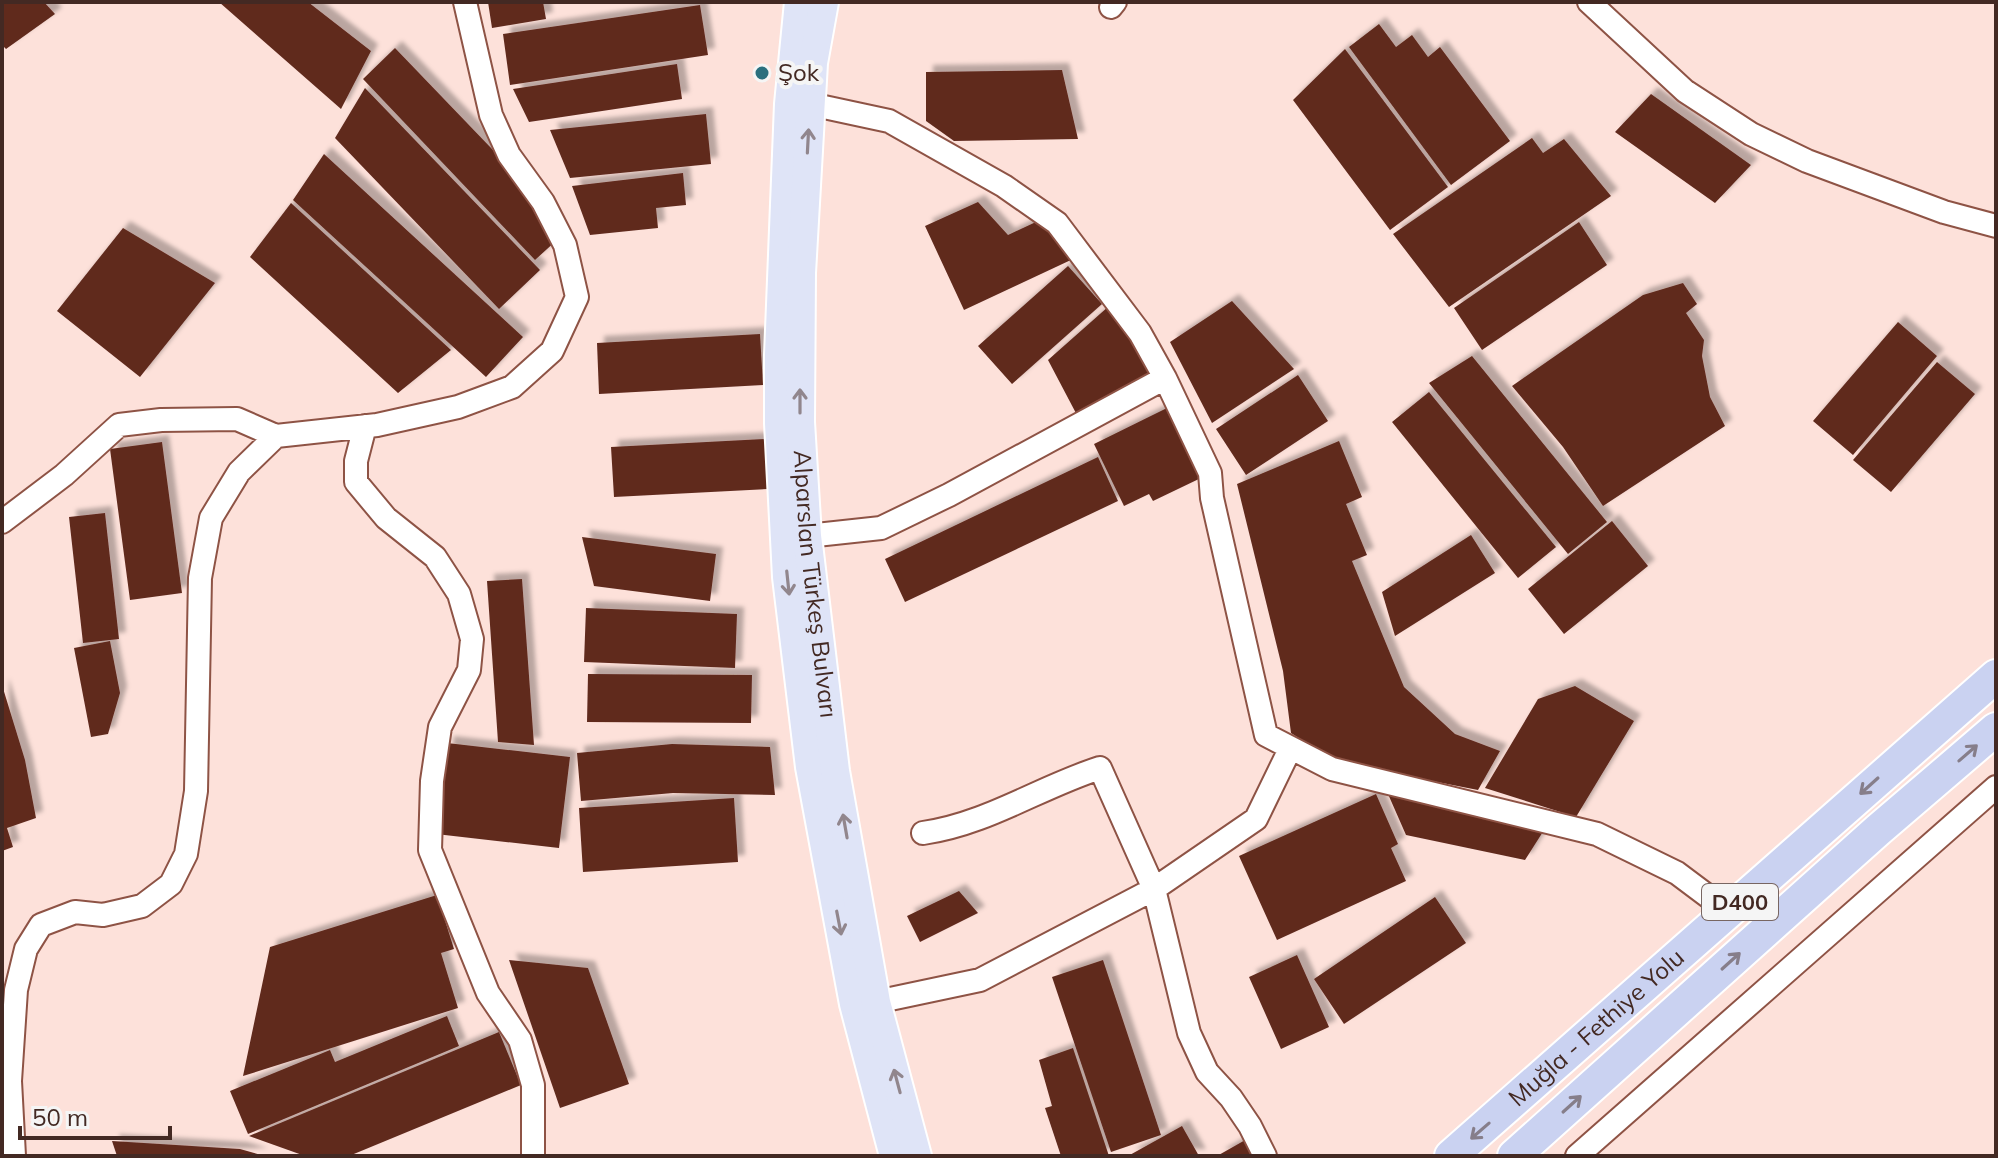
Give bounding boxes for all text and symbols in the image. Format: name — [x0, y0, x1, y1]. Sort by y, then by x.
place label: Şok — [778, 57, 820, 87]
marker: Şok — [753, 64, 771, 82]
one-way arrow — [801, 128, 816, 155]
one-way arrow — [792, 388, 808, 415]
street label: Alparslan Türkeş Bulvarı — [788, 449, 845, 719]
one-way arrow — [781, 569, 796, 596]
one-way arrow — [1957, 744, 1978, 762]
one-way arrow — [1860, 777, 1880, 795]
one-way arrow — [836, 814, 851, 839]
road number: D400 — [1702, 884, 1778, 920]
one-way arrow — [832, 910, 847, 935]
street label: Muğla - Fethiye Yolu — [1502, 942, 1690, 1112]
one-way arrow — [1720, 953, 1740, 971]
one-way arrow — [889, 1068, 904, 1094]
scale bar — [20, 1090, 170, 1140]
one-way arrow — [1561, 1095, 1581, 1113]
text: 50 m — [32, 1102, 88, 1132]
one-way arrow — [1471, 1122, 1491, 1140]

